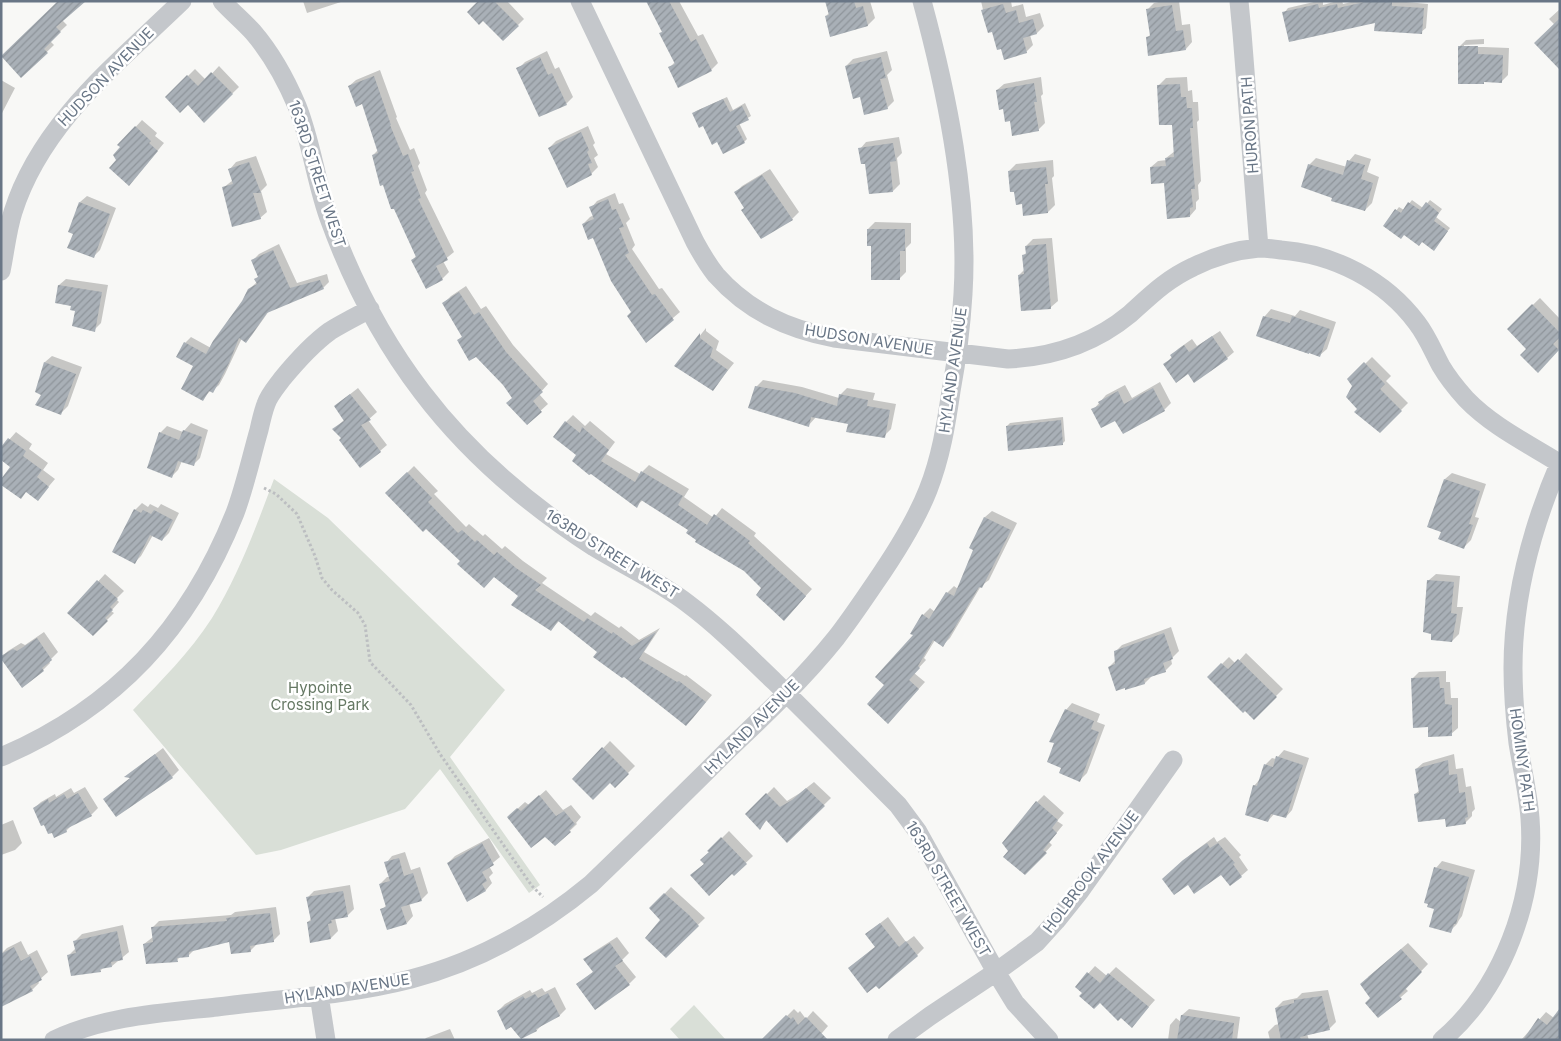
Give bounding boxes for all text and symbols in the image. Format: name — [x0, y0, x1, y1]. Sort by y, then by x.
street label: HUDSON AVENUE — [54, 23, 158, 130]
street label: HURON PATH — [1237, 76, 1262, 174]
street label: 163RD STREET WEST — [285, 98, 350, 250]
street label: HYLAND AVENUE — [934, 306, 971, 434]
street label: HUDSON AVENUE — [803, 320, 935, 359]
street label: 163RD STREET WEST — [542, 505, 682, 602]
street label: HYLAND AVENUE — [700, 675, 803, 778]
park label: Hypointe Crossing Park — [270, 678, 370, 714]
street label: HOMINY PATH — [1506, 707, 1539, 813]
street label: HOLBROOK AVENUE — [1038, 807, 1143, 937]
street label: 163RD STREET WEST — [902, 818, 995, 960]
street label: HYLAND AVENUE — [283, 969, 411, 1008]

